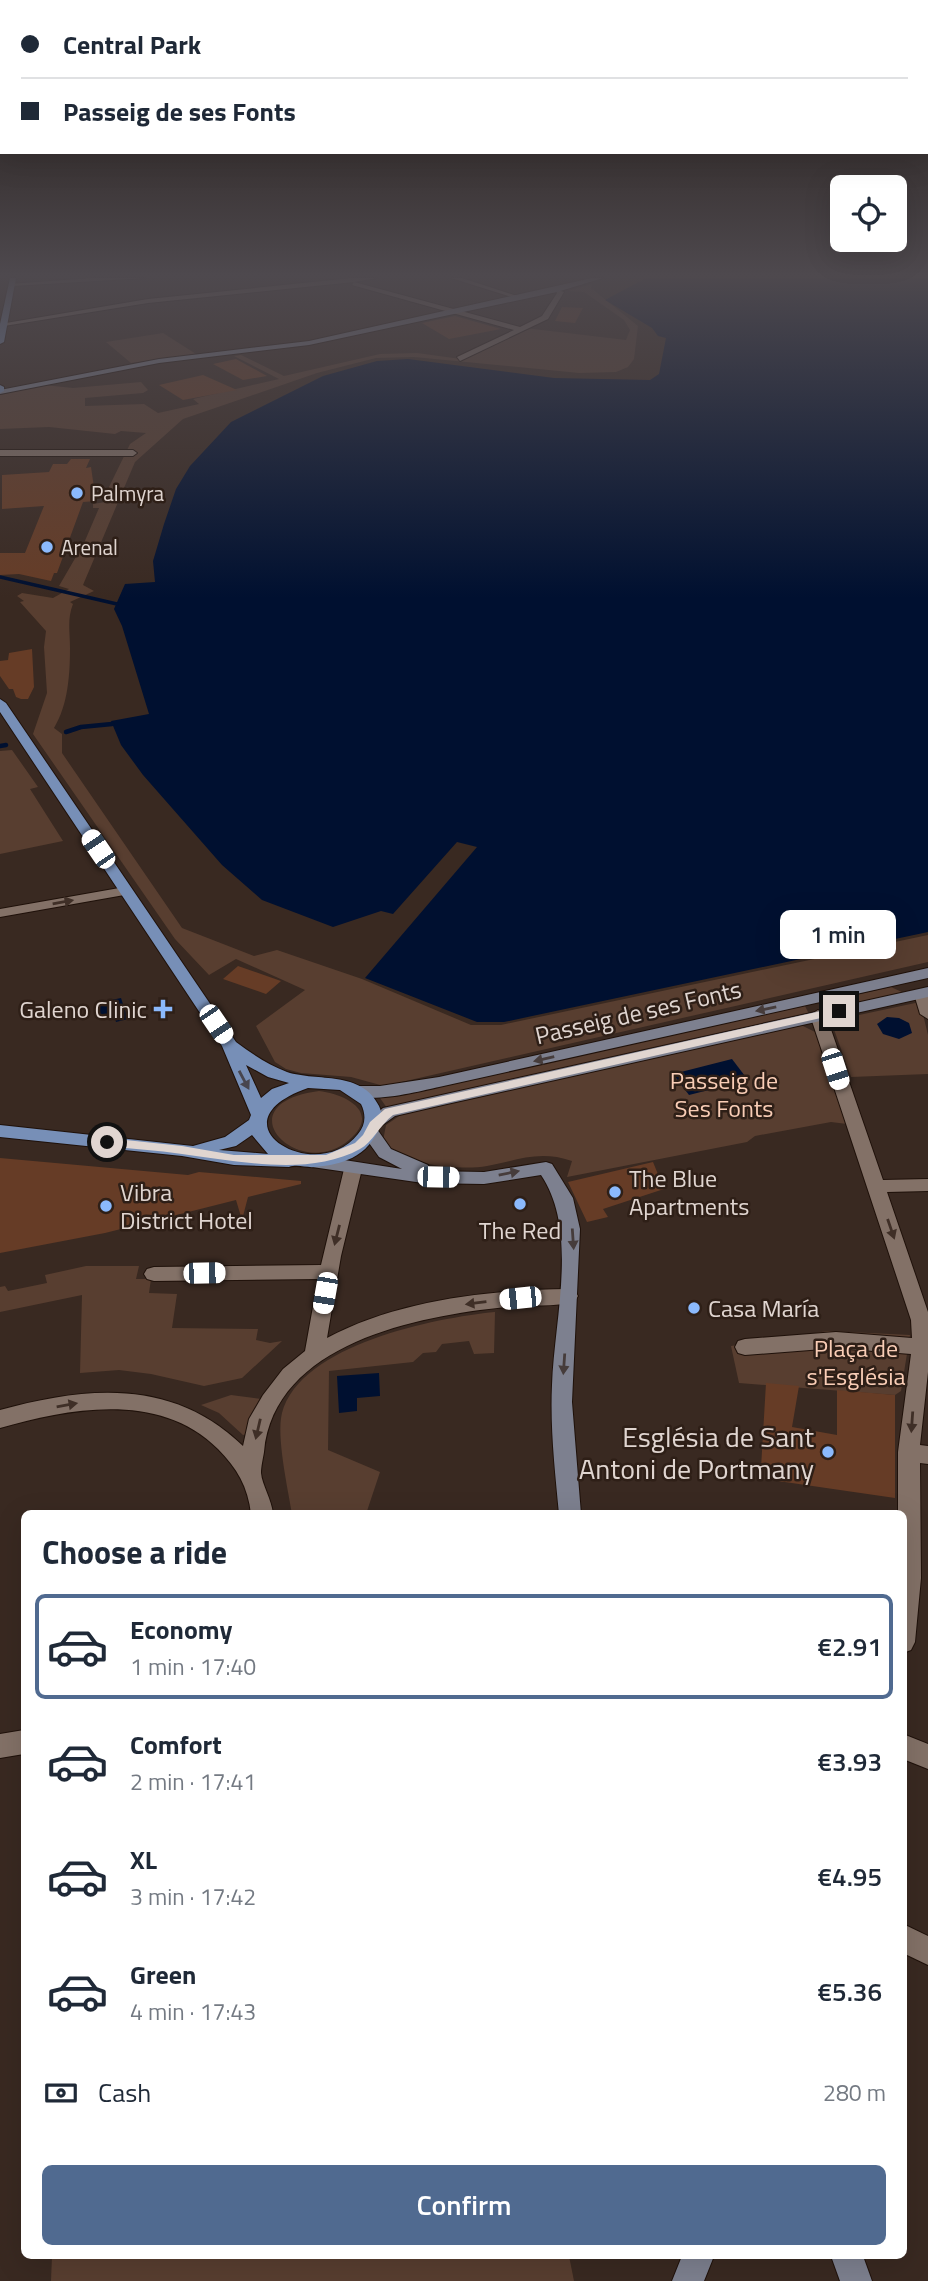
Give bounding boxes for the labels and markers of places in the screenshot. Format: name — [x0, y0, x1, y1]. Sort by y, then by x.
place label: Palmyra — [91, 477, 165, 509]
marker: Palmyra — [69, 485, 85, 501]
place label: Arenal — [61, 531, 118, 563]
marker: Arenal — [39, 539, 55, 555]
place label: Galeno Clinic — [19, 991, 147, 1027]
marker: Galeno Clinic — [153, 999, 173, 1019]
place label: The Blue Apartments — [629, 1160, 749, 1224]
place label: Vibra District Hotel — [120, 1174, 253, 1238]
marker: The Blue Apartments — [607, 1184, 623, 1200]
marker: The Red — [512, 1196, 528, 1212]
marker: Vibra District Hotel — [98, 1198, 114, 1214]
place label: The Red — [479, 1212, 561, 1248]
place label: Casa María — [708, 1290, 819, 1326]
marker: Casa María — [686, 1300, 702, 1316]
place label: Església de Sant Antoni de Portmany — [579, 1415, 814, 1490]
marker: Església de Sant Antoni de Portmany — [820, 1444, 836, 1460]

